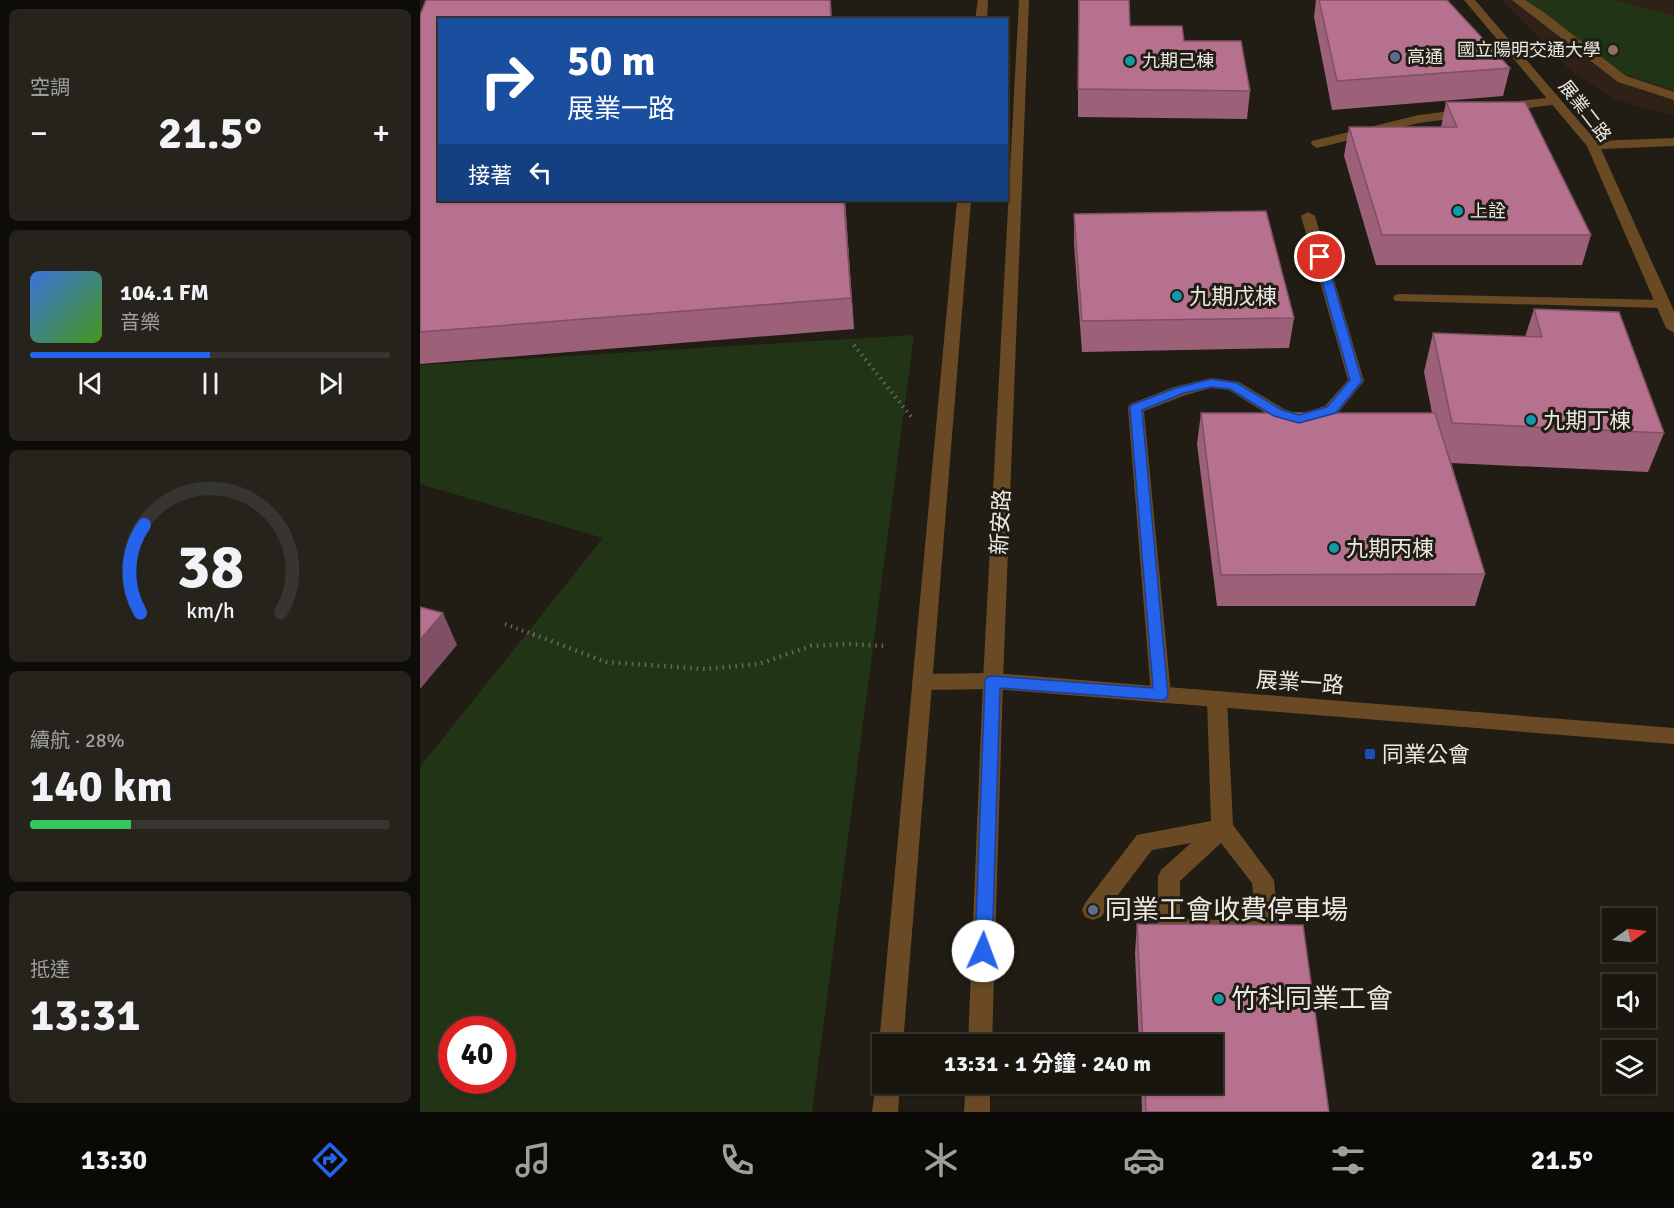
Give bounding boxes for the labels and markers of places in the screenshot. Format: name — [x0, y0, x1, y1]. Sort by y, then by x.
place label: 國立陽明交通大學 — [1457, 39, 1601, 61]
marker: 國立陽明交通大學 — [1606, 43, 1620, 57]
place label: 高通 — [1407, 46, 1443, 68]
place label: 九期己棟 — [1142, 50, 1214, 72]
marker: 高通 — [1388, 50, 1402, 64]
marker: 九期己棟 — [1123, 54, 1137, 68]
place label: 上詮 — [1470, 200, 1506, 222]
marker: 上詮 — [1451, 204, 1465, 218]
pin — [1294, 231, 1345, 282]
place label: 九期戊棟 — [1189, 283, 1277, 310]
marker: 九期戊棟 — [1170, 289, 1184, 303]
place label: 九期丁棟 — [1543, 407, 1631, 434]
marker: 九期丁棟 — [1524, 413, 1538, 427]
place label: 九期丙棟 — [1346, 535, 1434, 562]
marker: 九期丙棟 — [1327, 541, 1341, 555]
place label: 同業公會 — [1382, 741, 1470, 768]
marker: 同業公會 — [1363, 747, 1377, 761]
place label: 同業工會收費停車場 — [1105, 894, 1348, 927]
marker: 同業工會收費停車場 — [1086, 903, 1100, 917]
place label: 竹科同業工會 — [1231, 983, 1393, 1016]
marker: 竹科同業工會 — [1212, 992, 1226, 1006]

